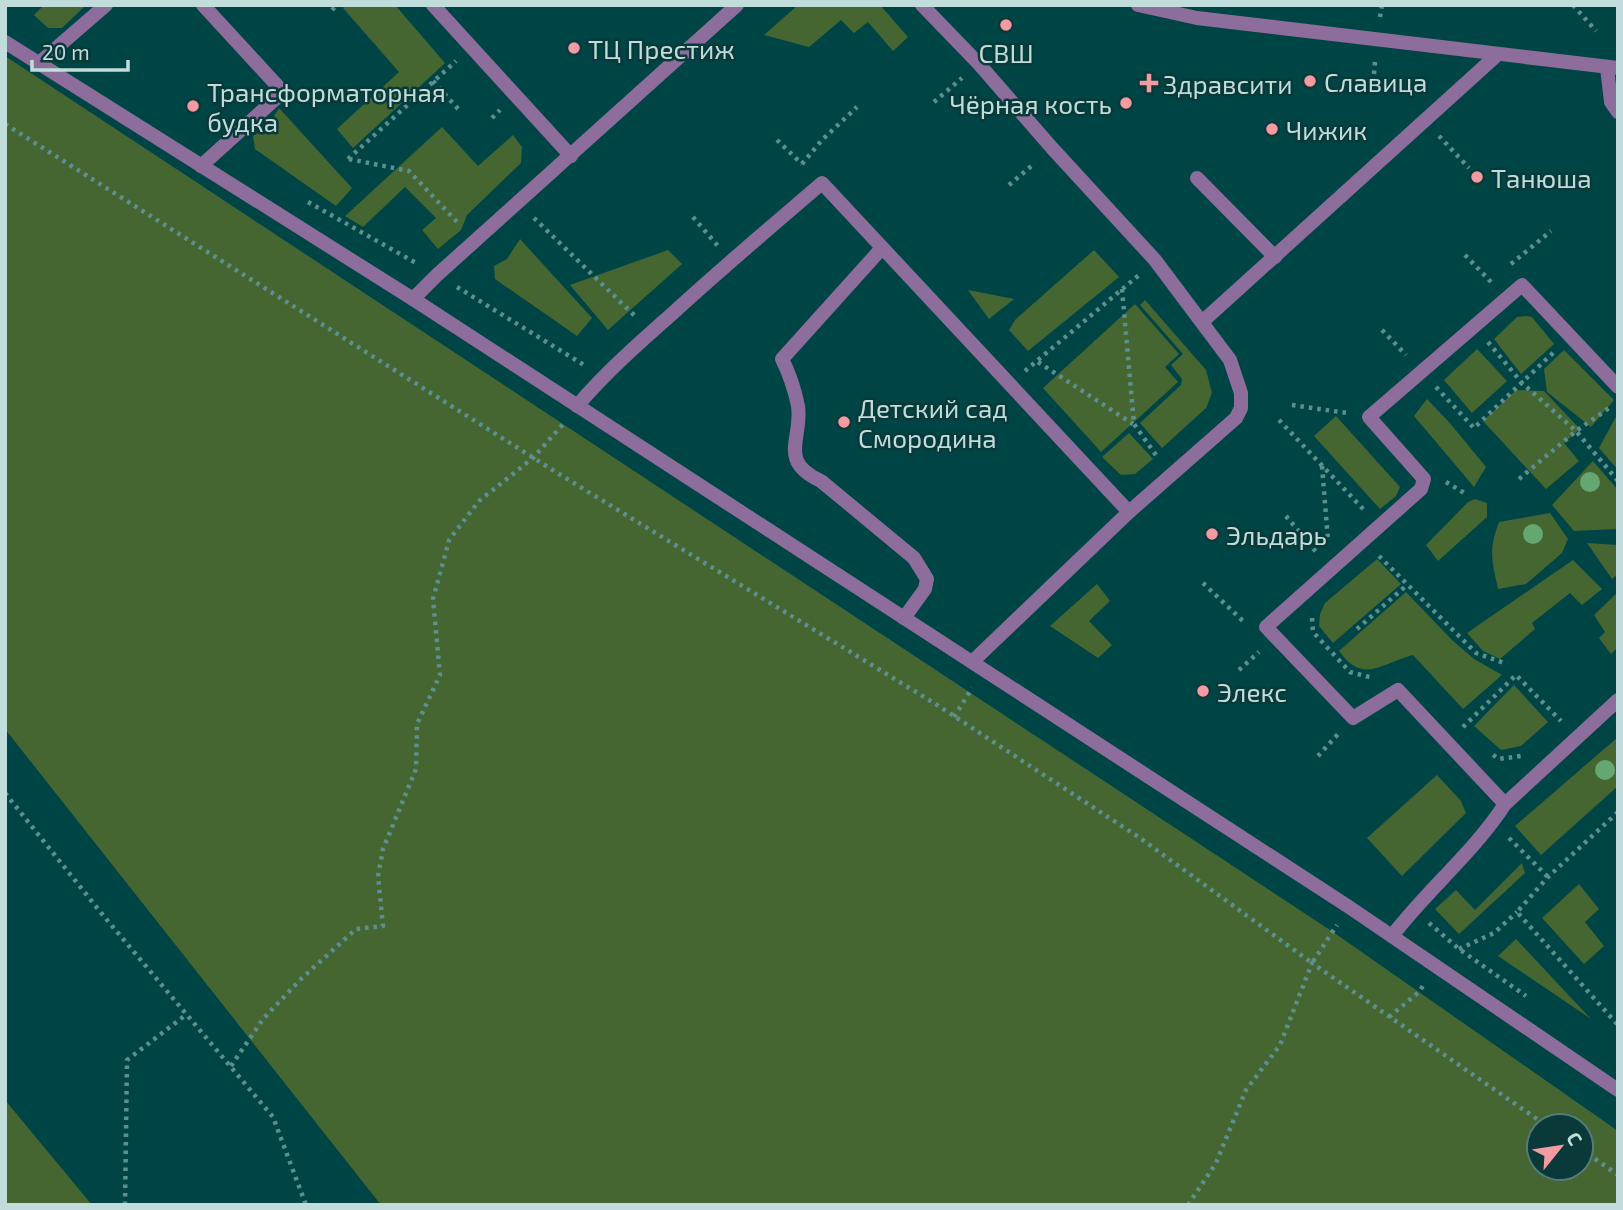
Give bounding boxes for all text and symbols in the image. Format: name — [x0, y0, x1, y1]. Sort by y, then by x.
marker: СВШ — [998, 17, 1014, 33]
scale bar — [32, 28, 128, 72]
place label: ТЦ Престиж — [588, 33, 735, 64]
place label: СВШ — [978, 37, 1034, 68]
text: 20 m — [42, 39, 90, 64]
marker: ТЦ Престиж — [566, 40, 582, 56]
place label: Славица — [1324, 66, 1427, 97]
place label: Здравсити — [1163, 68, 1293, 99]
marker: Славица — [1302, 73, 1318, 89]
marker: Здравсити — [1141, 75, 1157, 91]
place label: Трансформаторная будка — [207, 76, 446, 138]
place label: Чёрная кость — [950, 88, 1112, 119]
marker: Чёрная кость — [1118, 95, 1134, 111]
marker: Трансформаторная будка — [185, 98, 201, 114]
place label: Чижик — [1286, 114, 1367, 145]
marker: Чижик — [1264, 121, 1280, 137]
place label: Танюша — [1491, 162, 1592, 193]
marker: Танюша — [1469, 169, 1485, 185]
place label: Детский сад Смородина — [858, 392, 1008, 453]
marker: Детский сад Смородина — [836, 414, 852, 430]
place label: Эльдарь — [1226, 519, 1327, 550]
marker: Эльдарь — [1204, 526, 1220, 542]
place label: Элекс — [1217, 676, 1287, 707]
marker: Элекс — [1195, 683, 1211, 699]
north arrow — [1525, 1112, 1595, 1182]
text: С — [1562, 1128, 1588, 1149]

